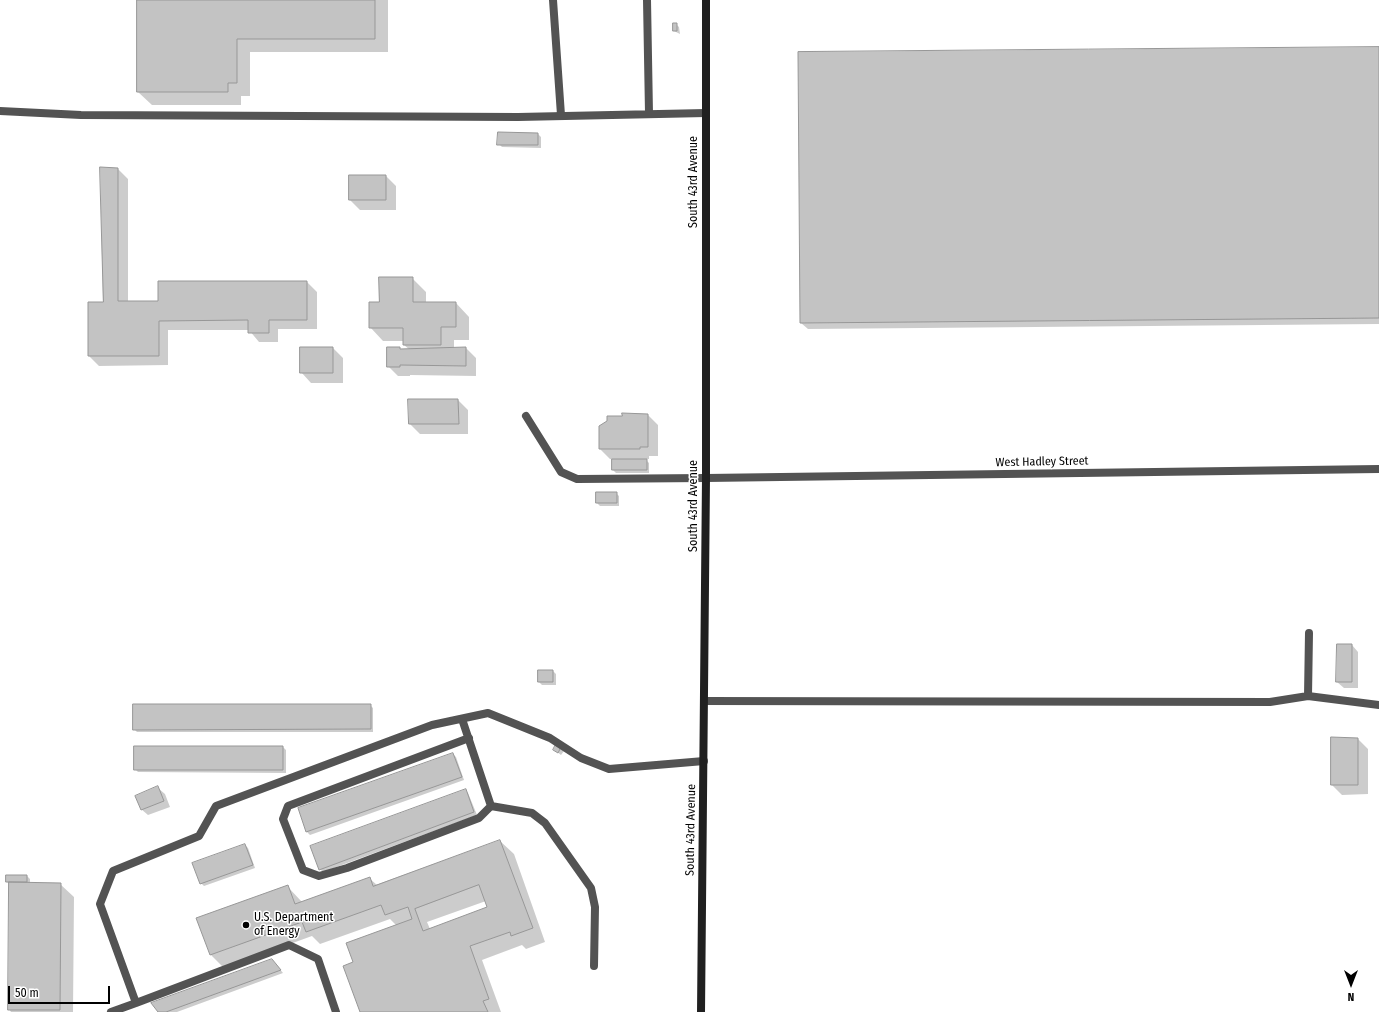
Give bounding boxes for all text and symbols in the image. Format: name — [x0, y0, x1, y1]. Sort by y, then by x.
street label: South 43rd Avenue — [687, 136, 701, 228]
street label: West Hadley Street — [995, 454, 1089, 470]
street label: South 43rd Avenue — [687, 460, 701, 552]
street label: South 43rd Avenue — [683, 784, 699, 876]
place label: U.S. Department of Energy — [254, 911, 333, 939]
marker: U.S. Department of Energy — [241, 920, 251, 930]
north arrow — [1331, 964, 1371, 1004]
scale bar — [10, 978, 112, 1004]
text: 50 m — [15, 986, 39, 1000]
text: N — [1348, 990, 1354, 1003]

